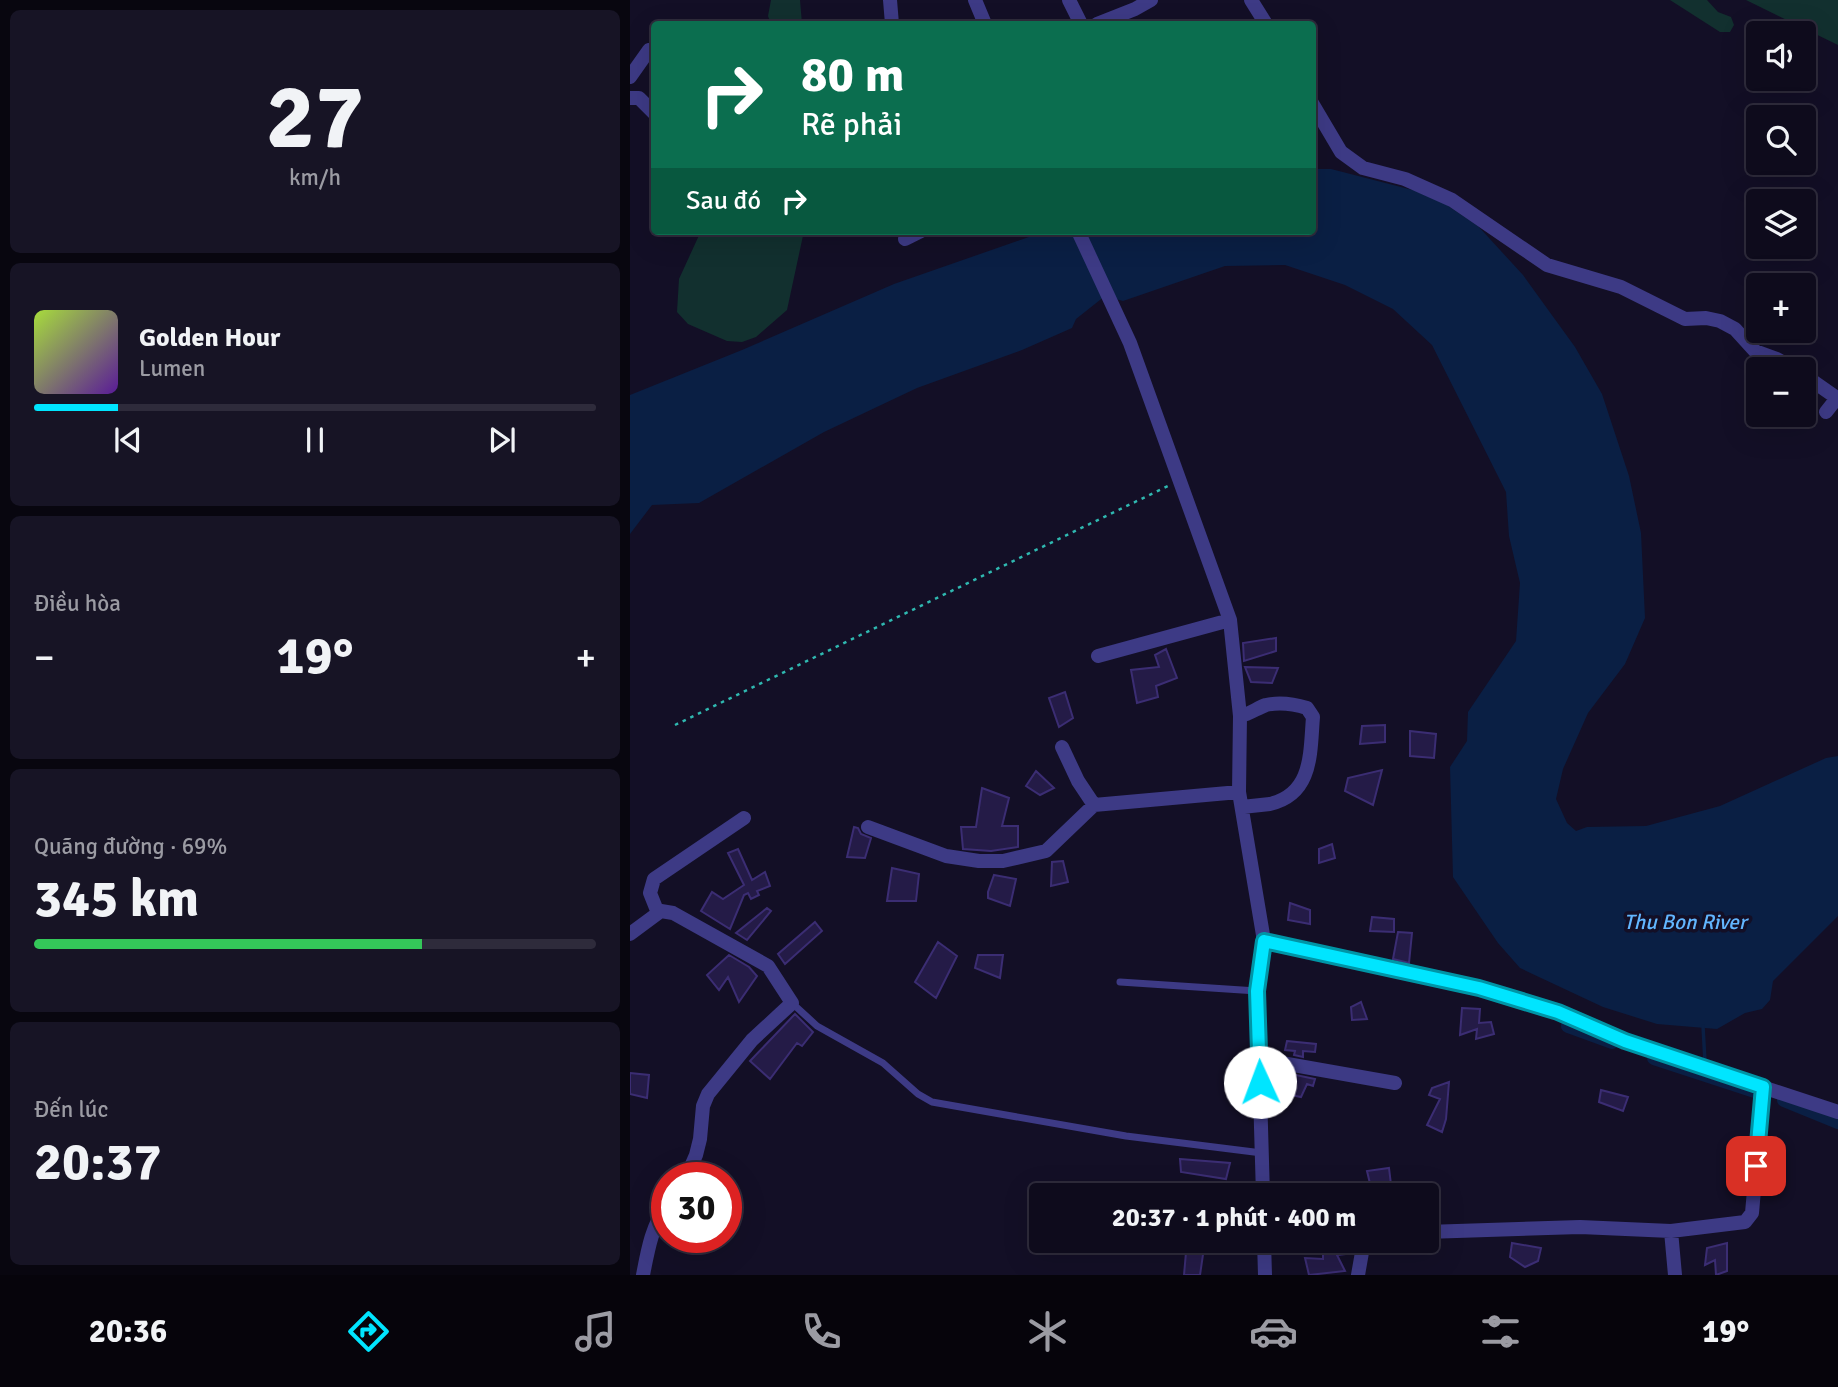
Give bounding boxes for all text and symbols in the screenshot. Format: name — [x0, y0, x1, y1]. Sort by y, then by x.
map controls — [1746, 21, 1816, 427]
button: sound — [1746, 21, 1816, 91]
text: 80 m — [801, 45, 904, 105]
icon: right — [686, 49, 777, 140]
text: 27 — [266, 61, 364, 174]
text: Rẽ phải — [801, 105, 902, 144]
button: search — [1746, 105, 1816, 175]
text: km/h — [289, 163, 341, 192]
icon: right — [775, 182, 813, 220]
text: Sau đó — [686, 185, 761, 217]
button: layers — [1746, 189, 1816, 259]
button: + — [1746, 273, 1816, 343]
text: Golden Hour — [139, 322, 280, 354]
text: Lumen — [139, 354, 205, 383]
button: − — [1746, 357, 1816, 427]
icon: previous — [109, 421, 147, 459]
icon: pause — [296, 421, 334, 459]
icon: next — [483, 421, 521, 459]
text: Điều hòa — [34, 589, 121, 618]
text: 19° — [277, 624, 353, 688]
text: − — [34, 634, 55, 681]
text: + — [575, 634, 596, 681]
text: Quãng đường · 69% — [34, 832, 227, 861]
text: 345 km — [34, 867, 199, 931]
water label: Thu Bon River — [1623, 909, 1750, 935]
position arrow — [1223, 1045, 1297, 1119]
text: Đến lúc — [34, 1095, 108, 1124]
text: 20:37 — [34, 1130, 162, 1194]
pin — [1726, 1136, 1786, 1196]
icon: arrive — [1737, 1147, 1775, 1185]
speed limit sign: 30 — [651, 1162, 742, 1253]
text: 20:37 · 1 phút · 400 m — [1112, 1202, 1356, 1234]
icon: directions — [344, 1307, 393, 1356]
icon: music — [571, 1307, 620, 1356]
icon: phone — [797, 1307, 846, 1356]
icon: climate — [1023, 1307, 1072, 1356]
icon: car — [1249, 1307, 1298, 1356]
icon: filters — [1476, 1307, 1525, 1356]
text: 20:36 — [89, 1312, 167, 1351]
text: 19° — [1702, 1312, 1749, 1351]

